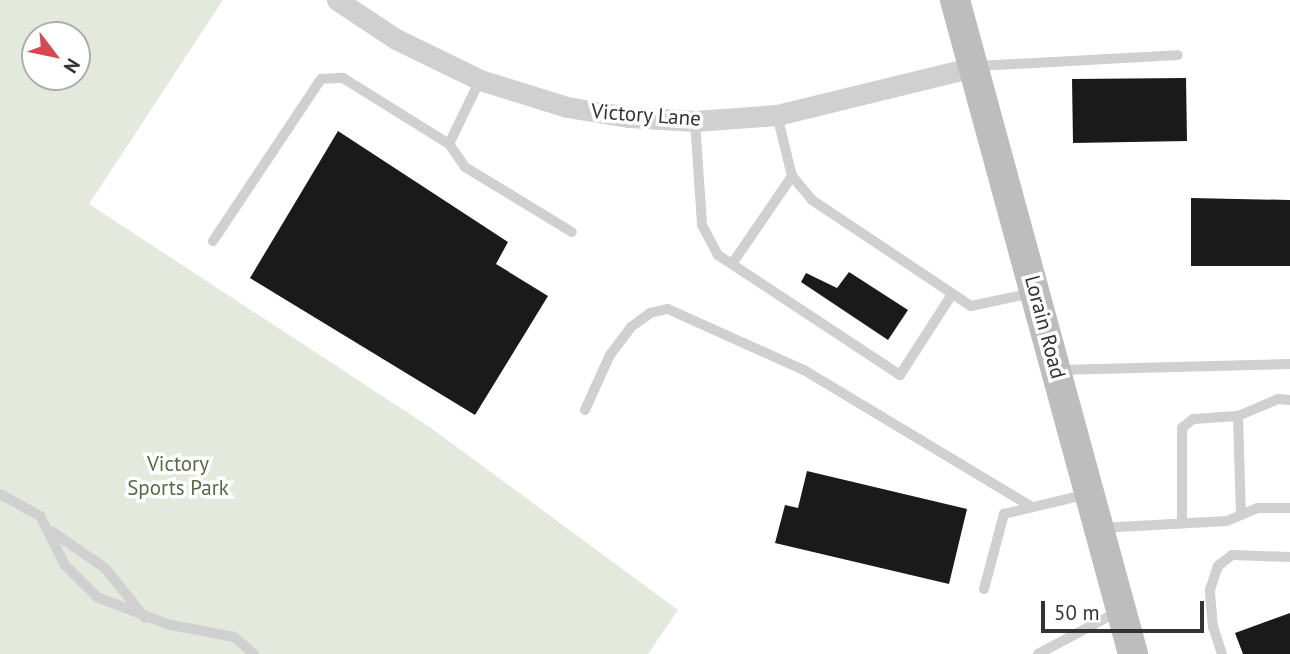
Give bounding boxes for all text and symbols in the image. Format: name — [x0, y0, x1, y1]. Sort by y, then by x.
north arrow — [21, 21, 91, 91]
text: N — [59, 54, 86, 78]
street label: Victory Lane — [590, 99, 702, 131]
street label: Lorain Road — [1019, 273, 1071, 381]
park label: Victory Sports Park — [127, 451, 229, 501]
scale bar — [1045, 588, 1208, 632]
text: 50 m — [1054, 599, 1100, 626]

